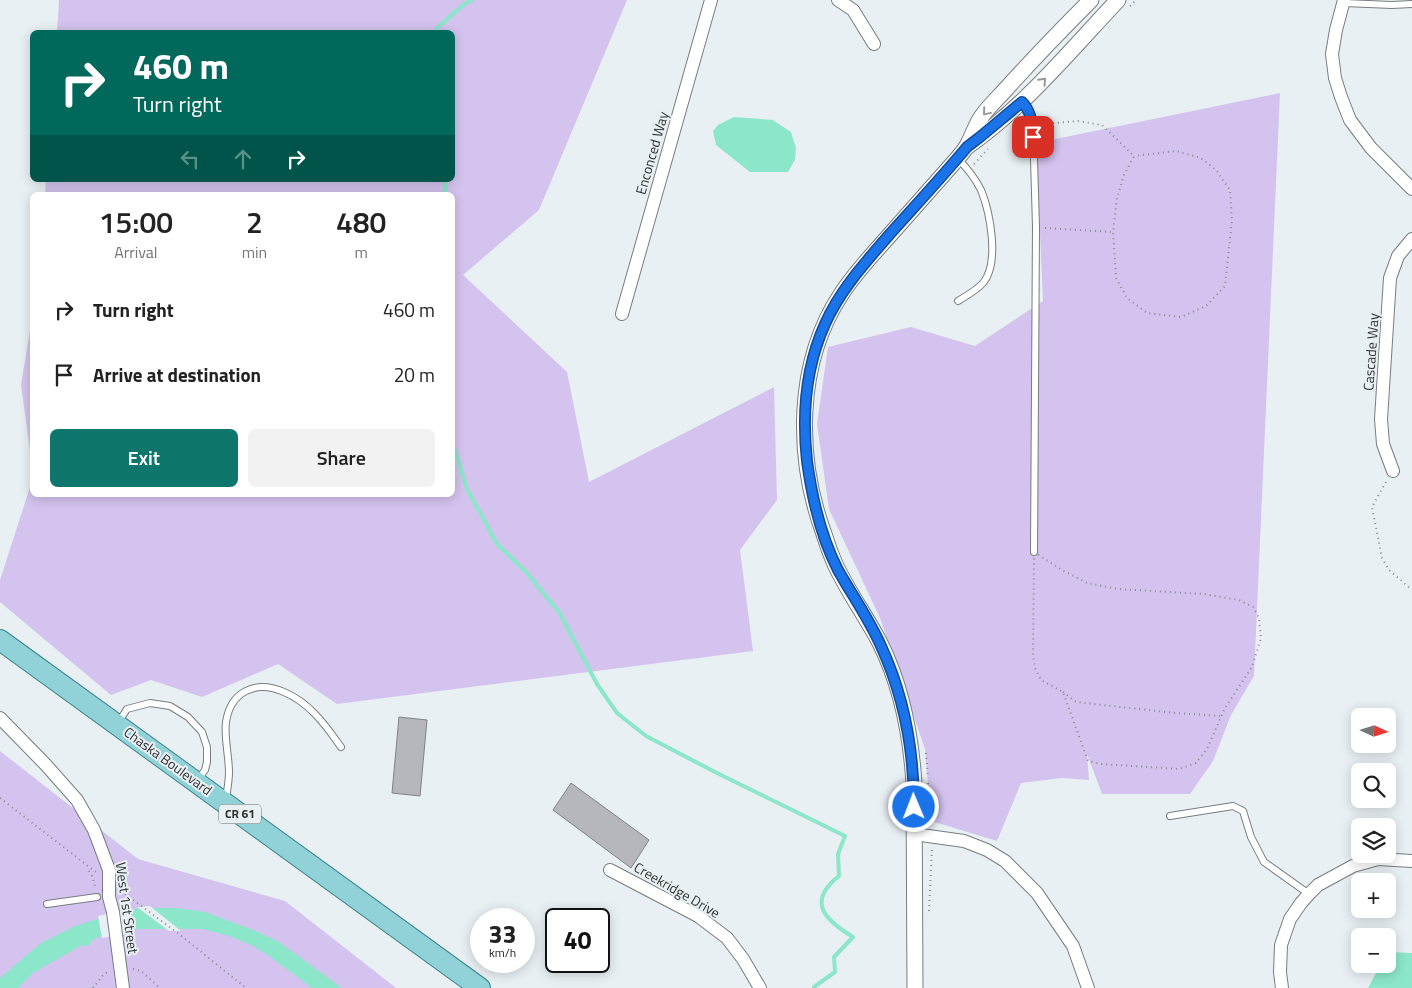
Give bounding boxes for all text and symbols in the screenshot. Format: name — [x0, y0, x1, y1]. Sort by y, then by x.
text: 460 m — [133, 39, 229, 93]
icon: right — [50, 50, 115, 115]
one-way arrow — [1037, 77, 1046, 86]
text: Turn right — [133, 87, 222, 121]
one-way arrow — [983, 106, 992, 115]
street label: Enconced Way — [630, 109, 673, 197]
pin — [1012, 116, 1054, 158]
icon: arrive — [1019, 123, 1047, 151]
icon: left — [176, 145, 204, 173]
icon: ahead — [229, 145, 257, 173]
icon: right — [282, 145, 310, 173]
text: 15:00 — [99, 199, 173, 245]
text: 2 — [246, 199, 263, 245]
text: 480 — [336, 199, 386, 245]
text: Arrival — [114, 240, 158, 264]
text: min — [242, 240, 267, 264]
text: m — [354, 240, 368, 264]
text: Turn right — [93, 295, 174, 324]
text: 460 m — [383, 295, 435, 324]
icon: right — [50, 296, 78, 324]
street label: Cascade Way — [1357, 312, 1384, 391]
text: Arrive at destination — [93, 360, 261, 389]
text: 20 m — [394, 360, 435, 389]
icon: arrive — [50, 361, 78, 389]
button: Exit — [50, 429, 238, 487]
button: Share — [248, 429, 435, 487]
north arrow — [1351, 708, 1396, 752]
map controls — [1351, 708, 1396, 973]
street label: Chaska Boulevard — [120, 721, 217, 800]
button: search — [1351, 763, 1396, 808]
position arrow — [887, 780, 939, 832]
road number: CR 61 — [219, 804, 261, 824]
button: layers — [1351, 818, 1396, 863]
street label: Creekridge Drive — [630, 856, 724, 923]
street label: West 1st Street — [111, 861, 144, 955]
button: + — [1351, 873, 1396, 918]
speed limit sign: 40 — [545, 908, 610, 973]
text: 33 — [488, 915, 517, 953]
button: − — [1351, 928, 1396, 973]
text: km/h — [489, 943, 516, 962]

